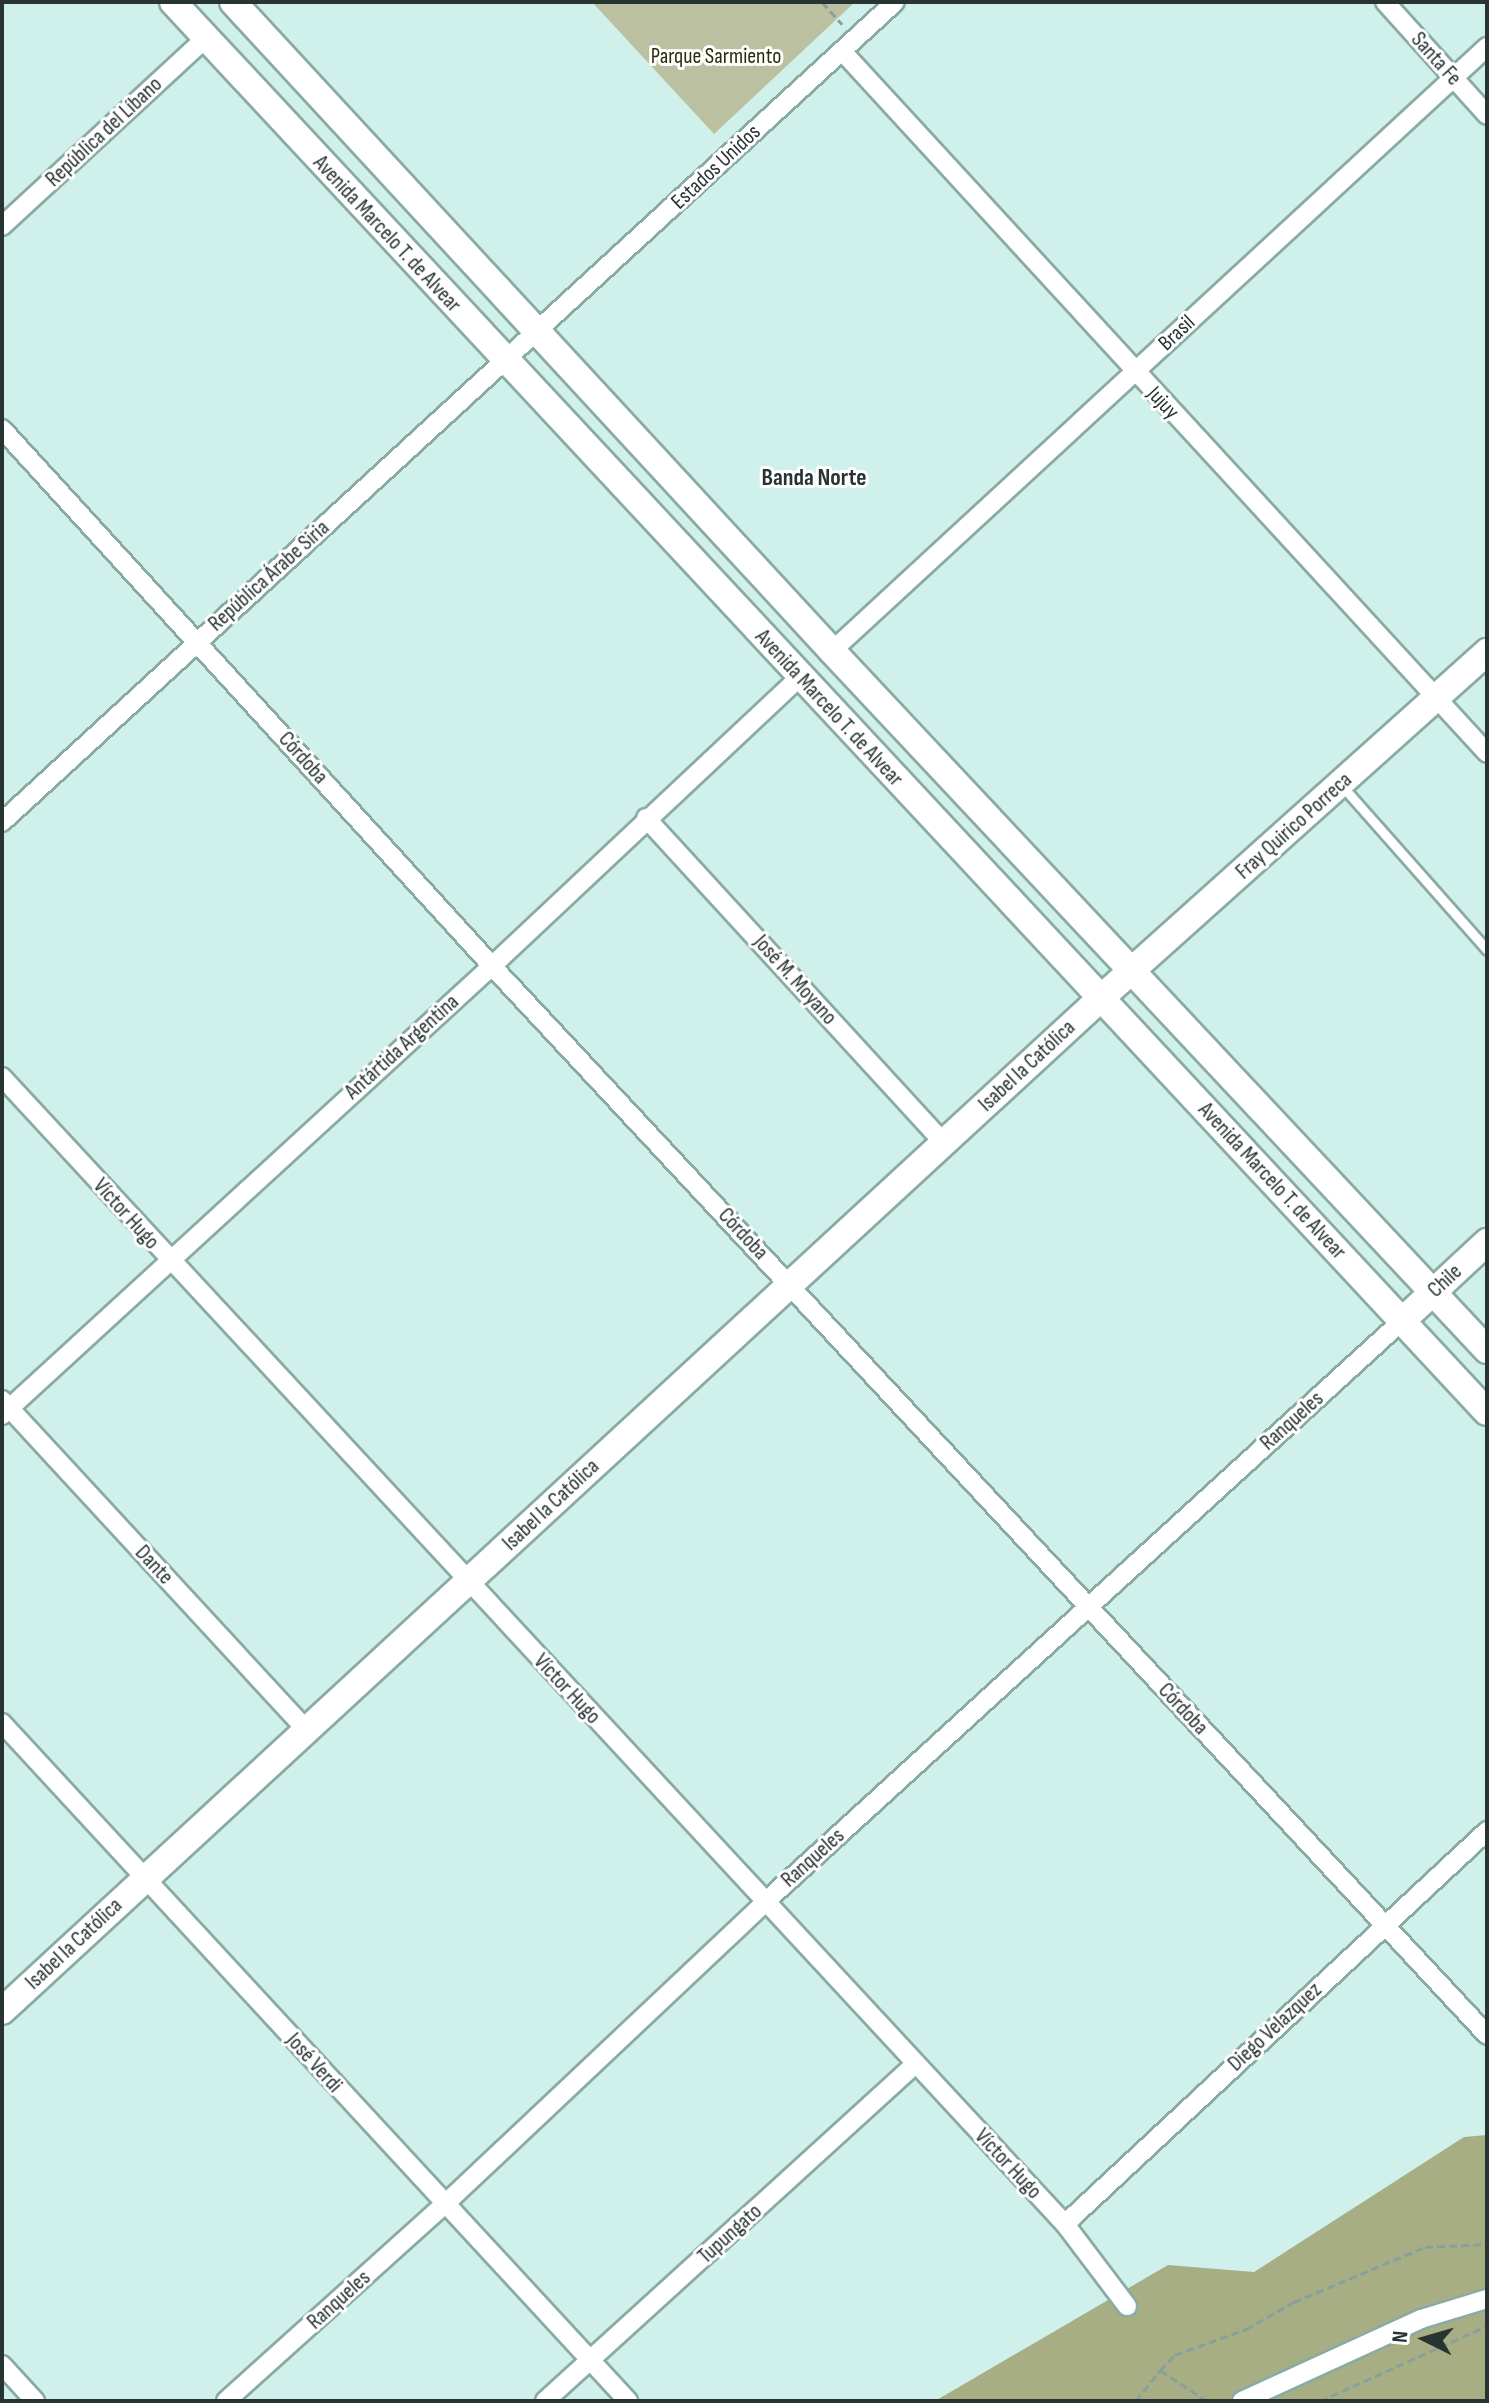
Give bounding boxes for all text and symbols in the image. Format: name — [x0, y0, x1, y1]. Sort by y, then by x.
street label: Santa Fe — [1405, 27, 1467, 91]
park label: Parque Sarmiento — [651, 44, 781, 70]
street label: República del Líbano — [40, 71, 168, 193]
street label: Estados Unidos — [666, 119, 766, 215]
street label: Avenida Marcelo T. de Alvear — [307, 150, 467, 318]
street label: Brasil — [1153, 310, 1201, 356]
street label: Jujuy — [1141, 381, 1185, 425]
district label: Banda Norte — [761, 464, 867, 492]
street label: República Árabe Siria — [203, 515, 335, 637]
street label: Avenida Marcelo T. de Alvear — [749, 624, 909, 792]
street label: Córdoba — [273, 726, 333, 790]
street label: Fray Quirico Porreca — [1231, 767, 1357, 885]
street label: José M. Moyano — [748, 930, 842, 1030]
street label: Antártida Argentina — [340, 989, 464, 1105]
street label: Isabel la Católica — [973, 1015, 1081, 1117]
street label: Avenida Marcelo T. de Alvear — [1192, 1097, 1352, 1265]
street label: Víctor Hugo — [87, 1173, 165, 1255]
street label: Córdoba — [712, 1203, 774, 1265]
street label: Chile — [1422, 1259, 1468, 1303]
street label: Ranqueles — [1255, 1386, 1329, 1456]
street label: Isabel la Católica — [497, 1454, 605, 1556]
street label: Dante — [129, 1540, 179, 1590]
street label: Víctor Hugo — [528, 1648, 606, 1730]
street label: Córdoba — [1152, 1678, 1214, 1740]
street label: Ranqueles — [776, 1823, 850, 1893]
street label: Isabel la Católica — [20, 1893, 128, 1995]
street label: Diego Velazquez — [1223, 1977, 1327, 2077]
street label: José Verdi — [280, 2028, 348, 2098]
street label: Víctor Hugo — [969, 2123, 1047, 2205]
street label: Tupungato — [693, 2198, 767, 2270]
street label: Ranqueles — [302, 2265, 376, 2335]
north arrow — [1385, 2299, 1465, 2379]
text: N — [1387, 2330, 1415, 2344]

